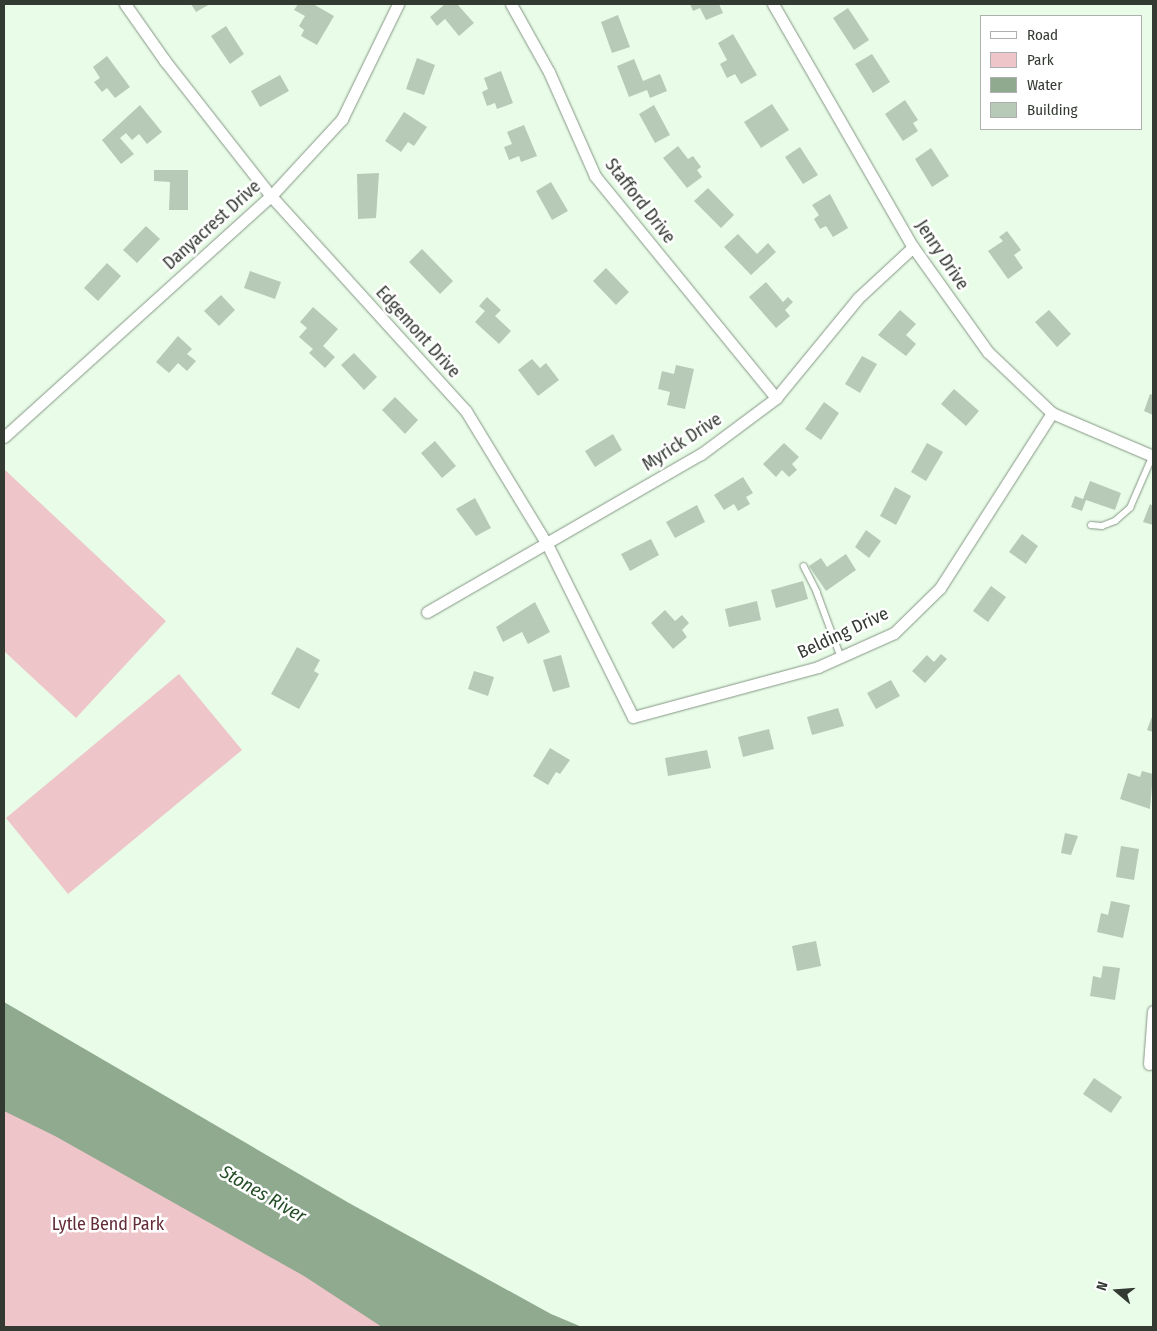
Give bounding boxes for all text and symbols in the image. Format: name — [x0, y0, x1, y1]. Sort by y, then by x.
legend — [980, 15, 1142, 130]
text: Road — [1027, 26, 1058, 44]
text: Park — [1027, 51, 1054, 69]
text: Water — [1027, 76, 1062, 94]
text: Building — [1027, 101, 1078, 119]
street label: Stafford Drive — [600, 154, 680, 248]
street label: Danyacrest Drive — [159, 176, 265, 274]
street label: Jenry Drive — [911, 216, 973, 294]
street label: Edgemont Drive — [371, 282, 465, 382]
street label: Myrick Drive — [638, 408, 726, 476]
street label: Belding Drive — [794, 603, 892, 663]
water label: Stones River — [216, 1160, 310, 1228]
park label: Lytle Bend Park — [52, 1213, 164, 1235]
north arrow — [1092, 1266, 1142, 1316]
text: N — [1093, 1280, 1112, 1293]

